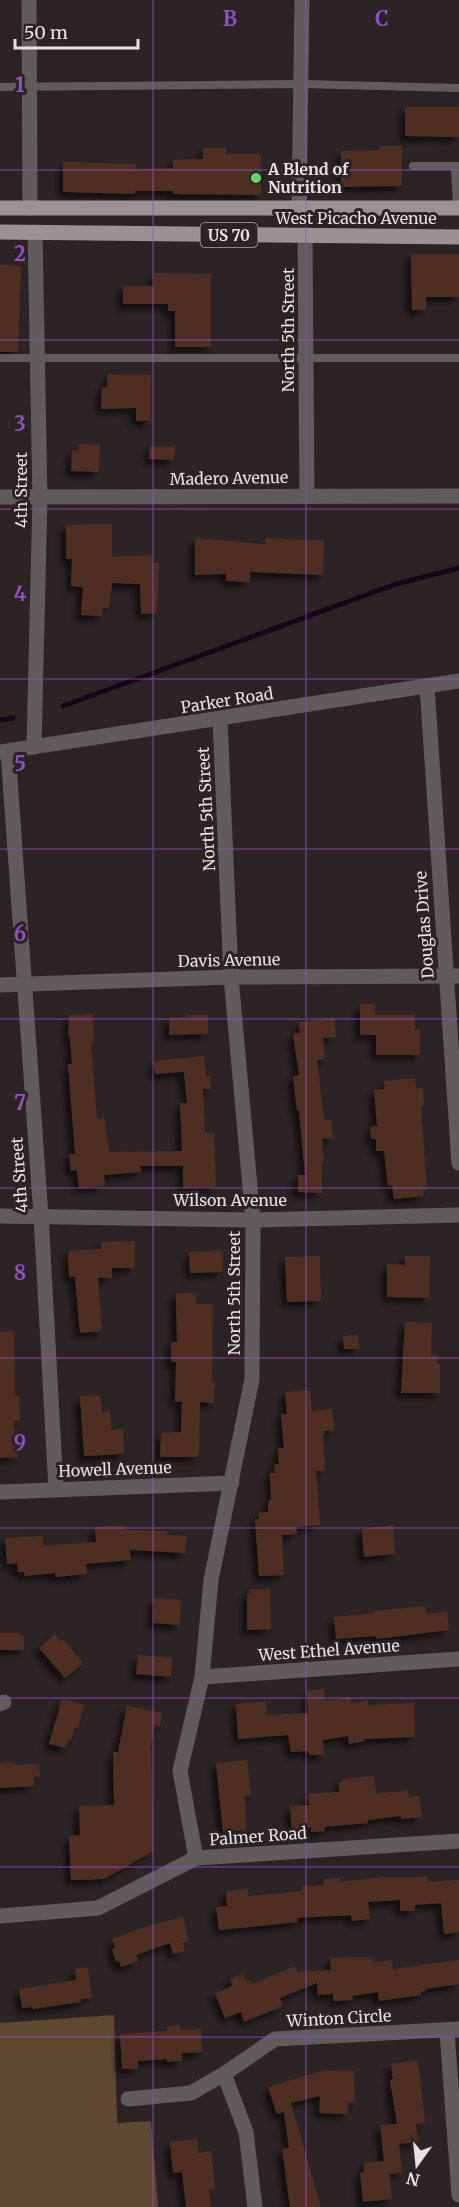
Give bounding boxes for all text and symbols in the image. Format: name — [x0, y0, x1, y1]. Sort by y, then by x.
text: B — [223, 6, 237, 31]
text: C — [375, 6, 389, 31]
scale bar — [15, 12, 138, 50]
text: 50 m — [24, 21, 68, 44]
text: 1 — [15, 72, 25, 97]
place label: A Blend of Nutrition — [267, 159, 349, 197]
marker: A Blend of Nutrition — [249, 171, 263, 185]
street label: West Picacho Avenue — [274, 208, 437, 228]
road number: US 70 — [200, 223, 258, 247]
text: 2 — [14, 241, 26, 266]
street label: North 5th Street — [278, 267, 298, 392]
text: 3 — [14, 411, 26, 436]
street label: 4th Street — [11, 451, 31, 528]
street label: Madero Avenue — [170, 467, 288, 489]
text: 4 — [14, 581, 27, 606]
street label: Parker Road — [179, 683, 275, 717]
street label: North 5th Street — [193, 746, 219, 872]
text: 5 — [14, 751, 26, 776]
street label: Douglas Drive — [410, 871, 438, 979]
text: 6 — [14, 921, 26, 946]
street label: Davis Avenue — [178, 949, 280, 971]
text: 7 — [14, 1090, 26, 1115]
street label: 4th Street — [6, 1136, 32, 1214]
street label: Wilson Avenue — [172, 1190, 287, 1210]
street label: North 5th Street — [224, 1230, 244, 1355]
text: 8 — [14, 1260, 26, 1285]
text: 9 — [14, 1430, 26, 1455]
street label: Howell Avenue — [58, 1457, 172, 1481]
street label: West Ethel Avenue — [257, 1635, 400, 1665]
street label: Palmer Road — [209, 1823, 308, 1849]
street label: Winton Circle — [285, 2005, 392, 2031]
north arrow — [387, 2135, 447, 2195]
text: N — [404, 2168, 422, 2191]

